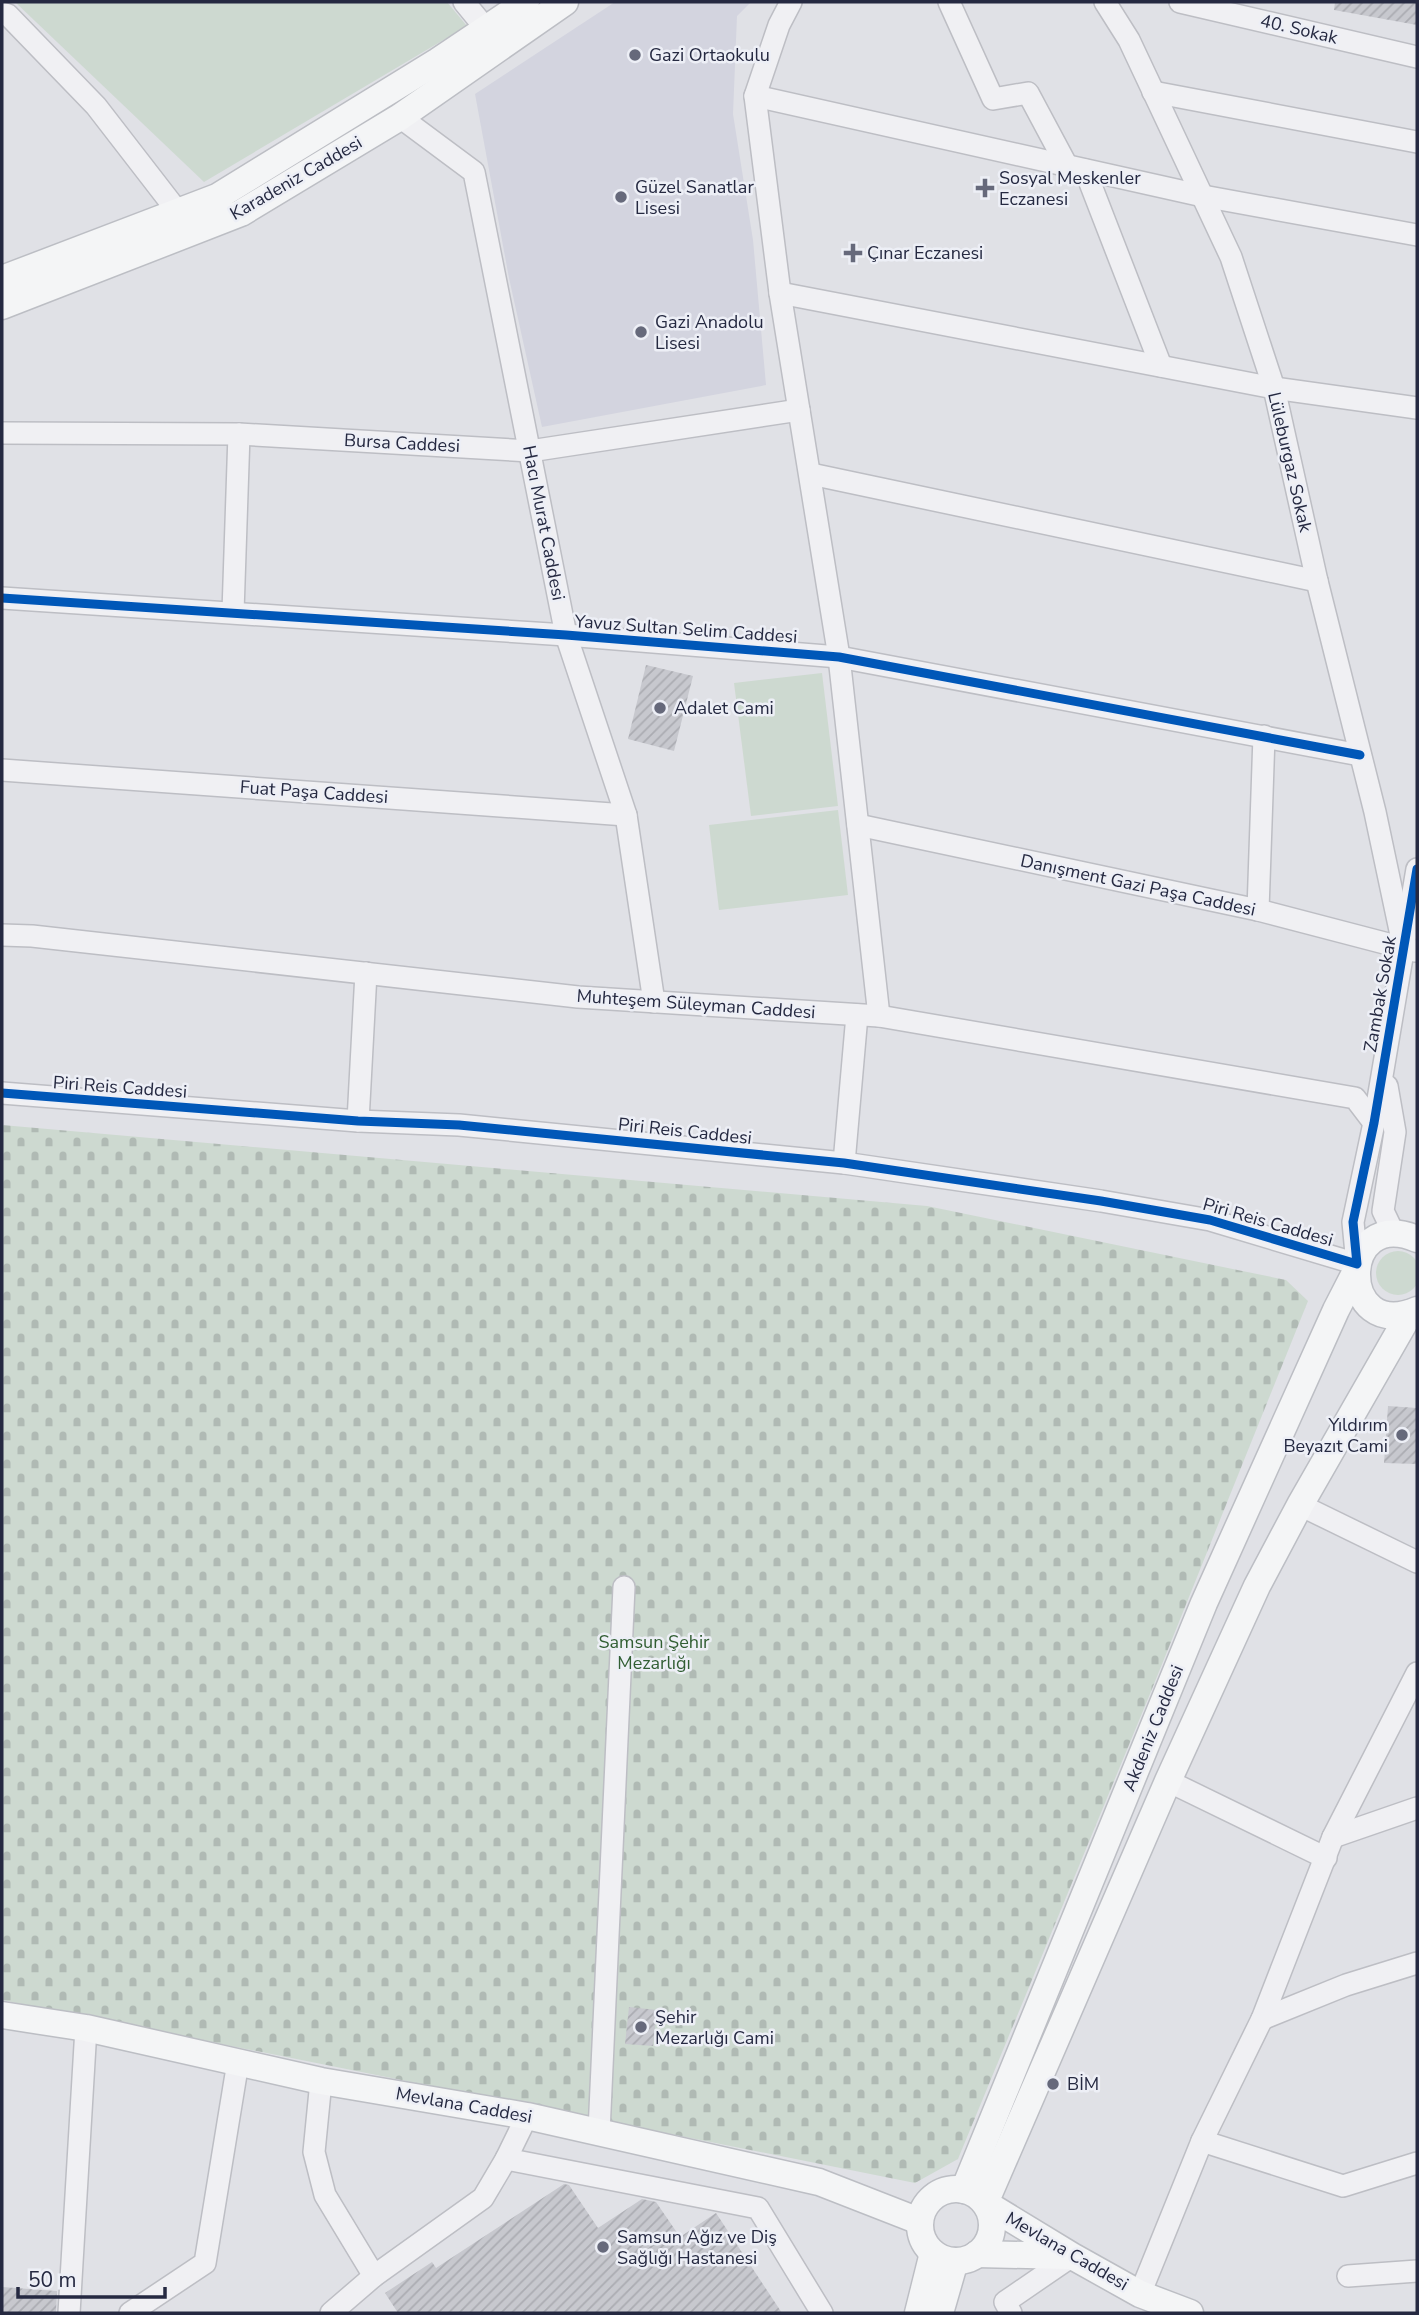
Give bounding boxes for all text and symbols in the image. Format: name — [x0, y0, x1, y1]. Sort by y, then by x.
street label: 40. Sokak — [1258, 8, 1341, 50]
place label: Gazi Ortaokulu — [649, 43, 770, 67]
marker: Gazi Ortaokulu — [627, 47, 643, 63]
street label: Karadeniz Caddesi — [226, 130, 366, 226]
place label: Sosyal Meskenler Eczanesi — [999, 166, 1141, 211]
place label: Güzel Sanatlar Lisesi — [635, 175, 754, 220]
marker: Sosyal Meskenler Eczanesi — [977, 180, 993, 196]
marker: Güzel Sanatlar Lisesi — [613, 189, 629, 205]
place label: Çınar Eczanesi — [867, 241, 983, 265]
marker: Çınar Eczanesi — [845, 245, 861, 261]
place label: Gazi Anadolu Lisesi — [655, 310, 764, 355]
marker: Gazi Anadolu Lisesi — [633, 324, 649, 340]
street label: Lüleburgaz Sokak — [1262, 390, 1318, 535]
street label: Bursa Caddesi — [343, 428, 461, 458]
street label: Hacı Murat Caddesi — [517, 443, 571, 603]
street label: Yavuz Sultan Selim Caddesi — [573, 609, 798, 649]
place label: Adalet Cami — [674, 696, 774, 720]
marker: Adalet Cami — [652, 700, 668, 716]
street label: Fuat Paşa Caddesi — [239, 775, 389, 809]
street label: Danışment Gazi Paşa Caddesi — [1018, 848, 1258, 922]
street label: Zambak Sokak — [1358, 933, 1402, 1054]
street label: Muhteşem Süleyman Caddesi — [576, 984, 816, 1024]
street label: Piri Reis Caddesi — [52, 1070, 188, 1104]
street label: Piri Reis Caddesi — [617, 1112, 753, 1150]
street label: Piri Reis Caddesi — [1200, 1192, 1336, 1252]
place label: Yıldırım Beyazıt Cami — [1283, 1413, 1388, 1458]
marker: Yıldırım Beyazıt Cami — [1394, 1427, 1410, 1443]
park label: Samsun Şehir Mezarlığı — [598, 1630, 710, 1675]
street label: Akdeniz Caddesi — [1117, 1661, 1189, 1795]
place label: Şehir Mezarlığı Cami — [655, 2005, 774, 2050]
marker: Şehir Mezarlığı Cami — [633, 2019, 649, 2035]
place label: BİM — [1067, 2072, 1099, 2096]
marker: BİM — [1045, 2076, 1061, 2092]
street label: Mevlana Caddesi — [394, 2081, 534, 2129]
street label: Mevlana Caddesi — [1001, 2206, 1133, 2296]
place label: Samsun Ağız ve Diş Sağlığı Hastanesi — [617, 2225, 777, 2270]
marker: Samsun Ağız ve Diş Sağlığı Hastanesi — [595, 2239, 611, 2255]
scale bar — [18, 2256, 164, 2300]
text: 50 m — [28, 2266, 77, 2294]

